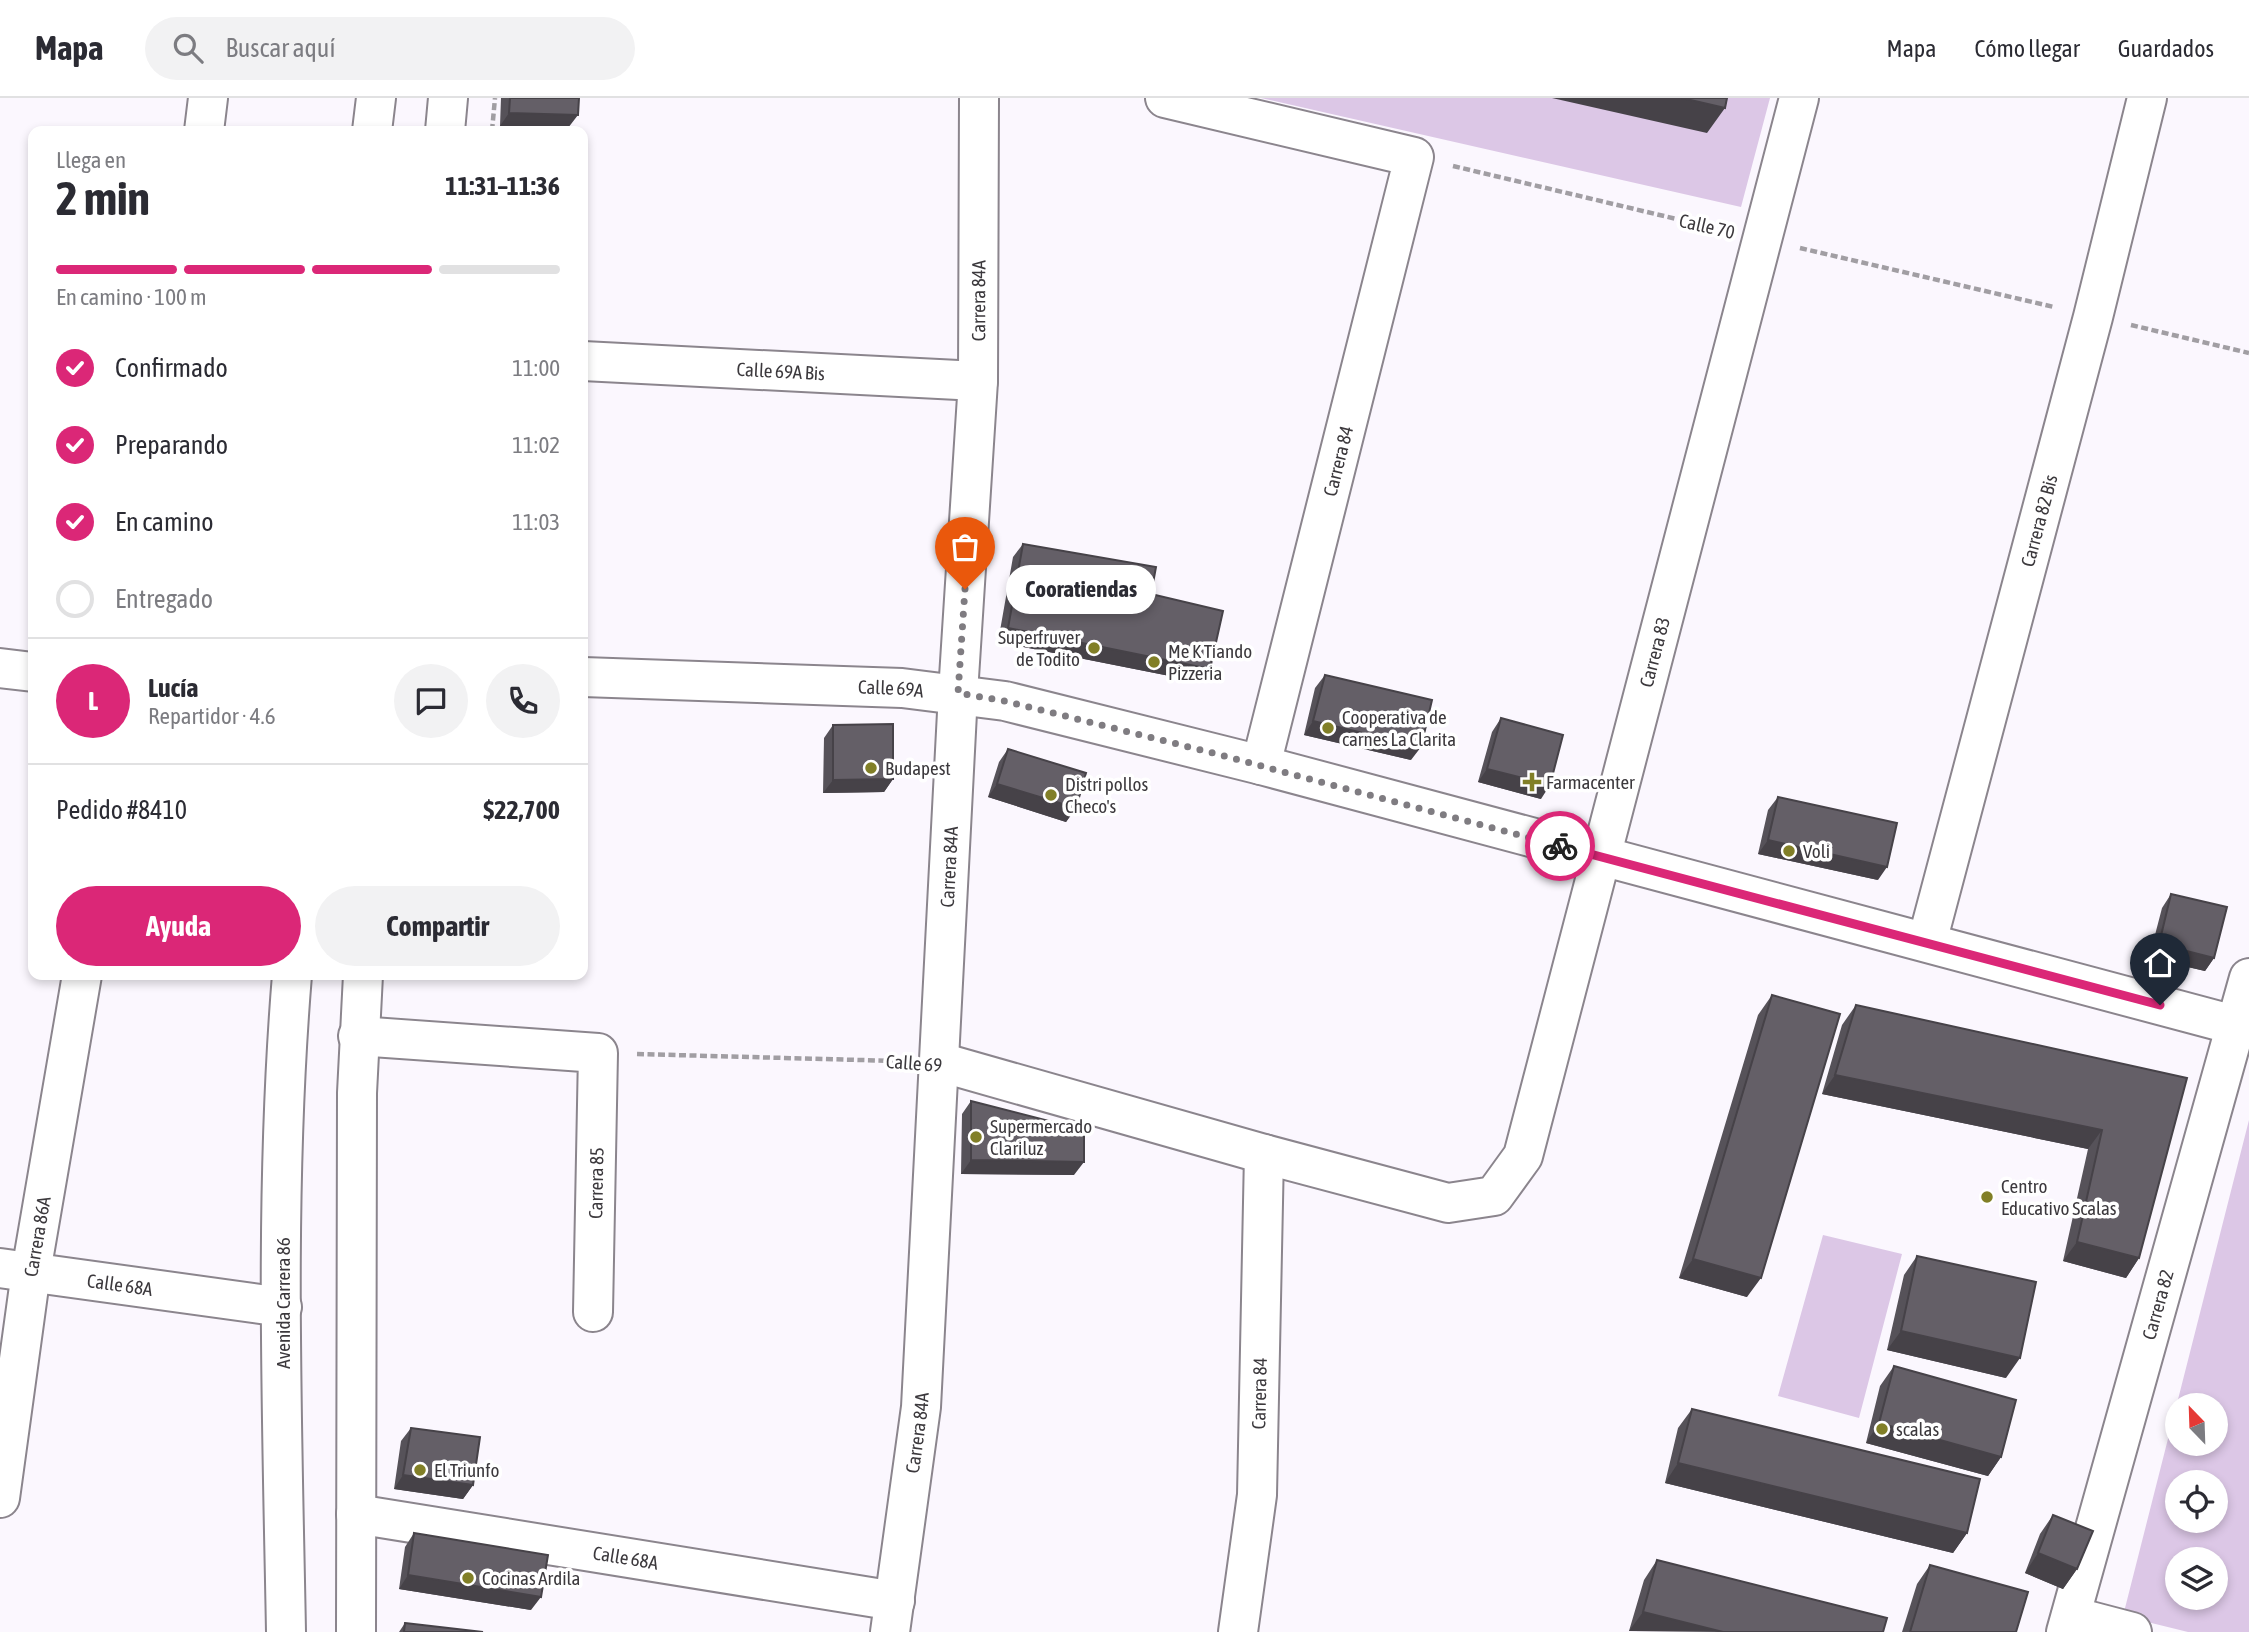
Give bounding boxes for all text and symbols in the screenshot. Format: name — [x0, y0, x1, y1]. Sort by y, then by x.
search box — [145, 17, 635, 80]
text: Mapa — [35, 29, 103, 67]
icon: search — [169, 29, 207, 67]
text: Buscar aquí — [225, 33, 335, 63]
text: Mapa — [1887, 35, 1936, 62]
text: Cómo llegar — [1974, 35, 2080, 62]
text: Guardados — [2118, 35, 2214, 62]
text: Llega en — [56, 147, 126, 173]
text: 11:31–11:36 — [445, 171, 560, 201]
text: 2 min — [56, 172, 150, 225]
street label: Calle 70 — [1677, 209, 1737, 243]
street label: Carrera 84A — [967, 259, 989, 341]
text: En camino · 100 m — [56, 284, 207, 310]
icon: check — [56, 349, 94, 387]
text: Confirmado — [115, 353, 228, 383]
text: 11:00 — [512, 355, 560, 381]
street label: Calle 69A Bis — [736, 358, 826, 384]
street label: Carrera 84 — [1319, 423, 1357, 498]
icon: check — [56, 426, 94, 464]
text: Preparando — [115, 430, 228, 460]
text: 11:02 — [512, 432, 560, 458]
street label: Carrera 82 Bis — [2016, 472, 2062, 569]
icon: check — [56, 503, 94, 541]
text: En camino — [115, 507, 214, 537]
text: 11:03 — [512, 509, 560, 535]
pin — [935, 517, 995, 589]
icon: bag — [946, 528, 984, 566]
callout: Cooratiendas — [1007, 564, 1158, 614]
text: Cooratiendas — [1025, 576, 1137, 602]
text: Entregado — [115, 584, 213, 614]
street label: Carrera 83 — [1635, 614, 1674, 690]
place label: Superfruver de Todito — [998, 626, 1080, 670]
marker: Superfruver de Todito — [1086, 640, 1102, 656]
place label: Me K Tiando Pizzeria — [1168, 640, 1252, 684]
marker: Me K Tiando Pizzeria — [1146, 654, 1162, 670]
button: chat — [394, 664, 468, 738]
button: phone — [486, 664, 560, 738]
text: Lucía — [148, 673, 198, 703]
street label: Calle 69A — [858, 675, 926, 702]
text: L — [88, 686, 98, 716]
text: Repartidor · 4.6 — [148, 703, 275, 729]
place label: Cooperativa de carnes La Clarita — [1342, 706, 1456, 750]
marker: Cooperativa de carnes La Clarita — [1320, 720, 1336, 736]
place label: Budapest — [885, 757, 951, 779]
marker: Budapest — [863, 760, 879, 776]
place label: Farmacenter — [1546, 771, 1635, 793]
place label: Distri pollos Checo's — [1065, 773, 1149, 817]
marker: Farmacenter — [1524, 774, 1540, 790]
marker: Distri pollos Checo's — [1043, 787, 1059, 803]
text: Pedido #8410 — [56, 795, 187, 825]
text: $22,700 — [483, 795, 560, 825]
courier — [1525, 811, 1595, 881]
street label: Carrera 84A — [936, 825, 962, 908]
icon: bike — [1541, 827, 1579, 865]
place label: Voli — [1803, 840, 1830, 862]
marker: Voli — [1781, 843, 1797, 859]
button: Ayuda — [56, 886, 301, 966]
button: Compartir — [315, 886, 560, 966]
pin — [2130, 933, 2190, 1005]
icon: home — [2141, 944, 2179, 982]
street label: Calle 69 — [885, 1050, 943, 1076]
place label: Supermercado Clariluz — [990, 1115, 1092, 1159]
marker: Supermercado Clariluz — [968, 1129, 984, 1145]
street label: Carrera 85 — [584, 1147, 608, 1219]
place label: Centro Educativo Scalas — [2001, 1175, 2117, 1219]
marker: Centro Educativo Scalas — [1979, 1189, 1995, 1205]
street label: Carrera 86A — [19, 1194, 55, 1278]
street label: Avenida Carrera 86 — [272, 1237, 294, 1369]
street label: Carrera 82 — [2137, 1267, 2178, 1342]
street label: Calle 68A — [86, 1269, 155, 1300]
street label: Carrera 84 — [1247, 1357, 1271, 1429]
street label: Carrera 84A — [901, 1391, 933, 1475]
north arrow — [2165, 1393, 2228, 1456]
map controls — [2165, 1393, 2228, 1610]
place label: scalas — [1896, 1418, 1939, 1440]
marker: scalas — [1874, 1421, 1890, 1437]
place label: El Triunfo — [434, 1459, 500, 1481]
marker: El Triunfo — [412, 1462, 428, 1478]
button: locate — [2165, 1470, 2228, 1533]
street label: Calle 68A — [591, 1541, 660, 1574]
button: layers — [2165, 1547, 2228, 1610]
place label: Cocinas Ardila — [482, 1567, 580, 1589]
marker: Cocinas Ardila — [460, 1570, 476, 1586]

